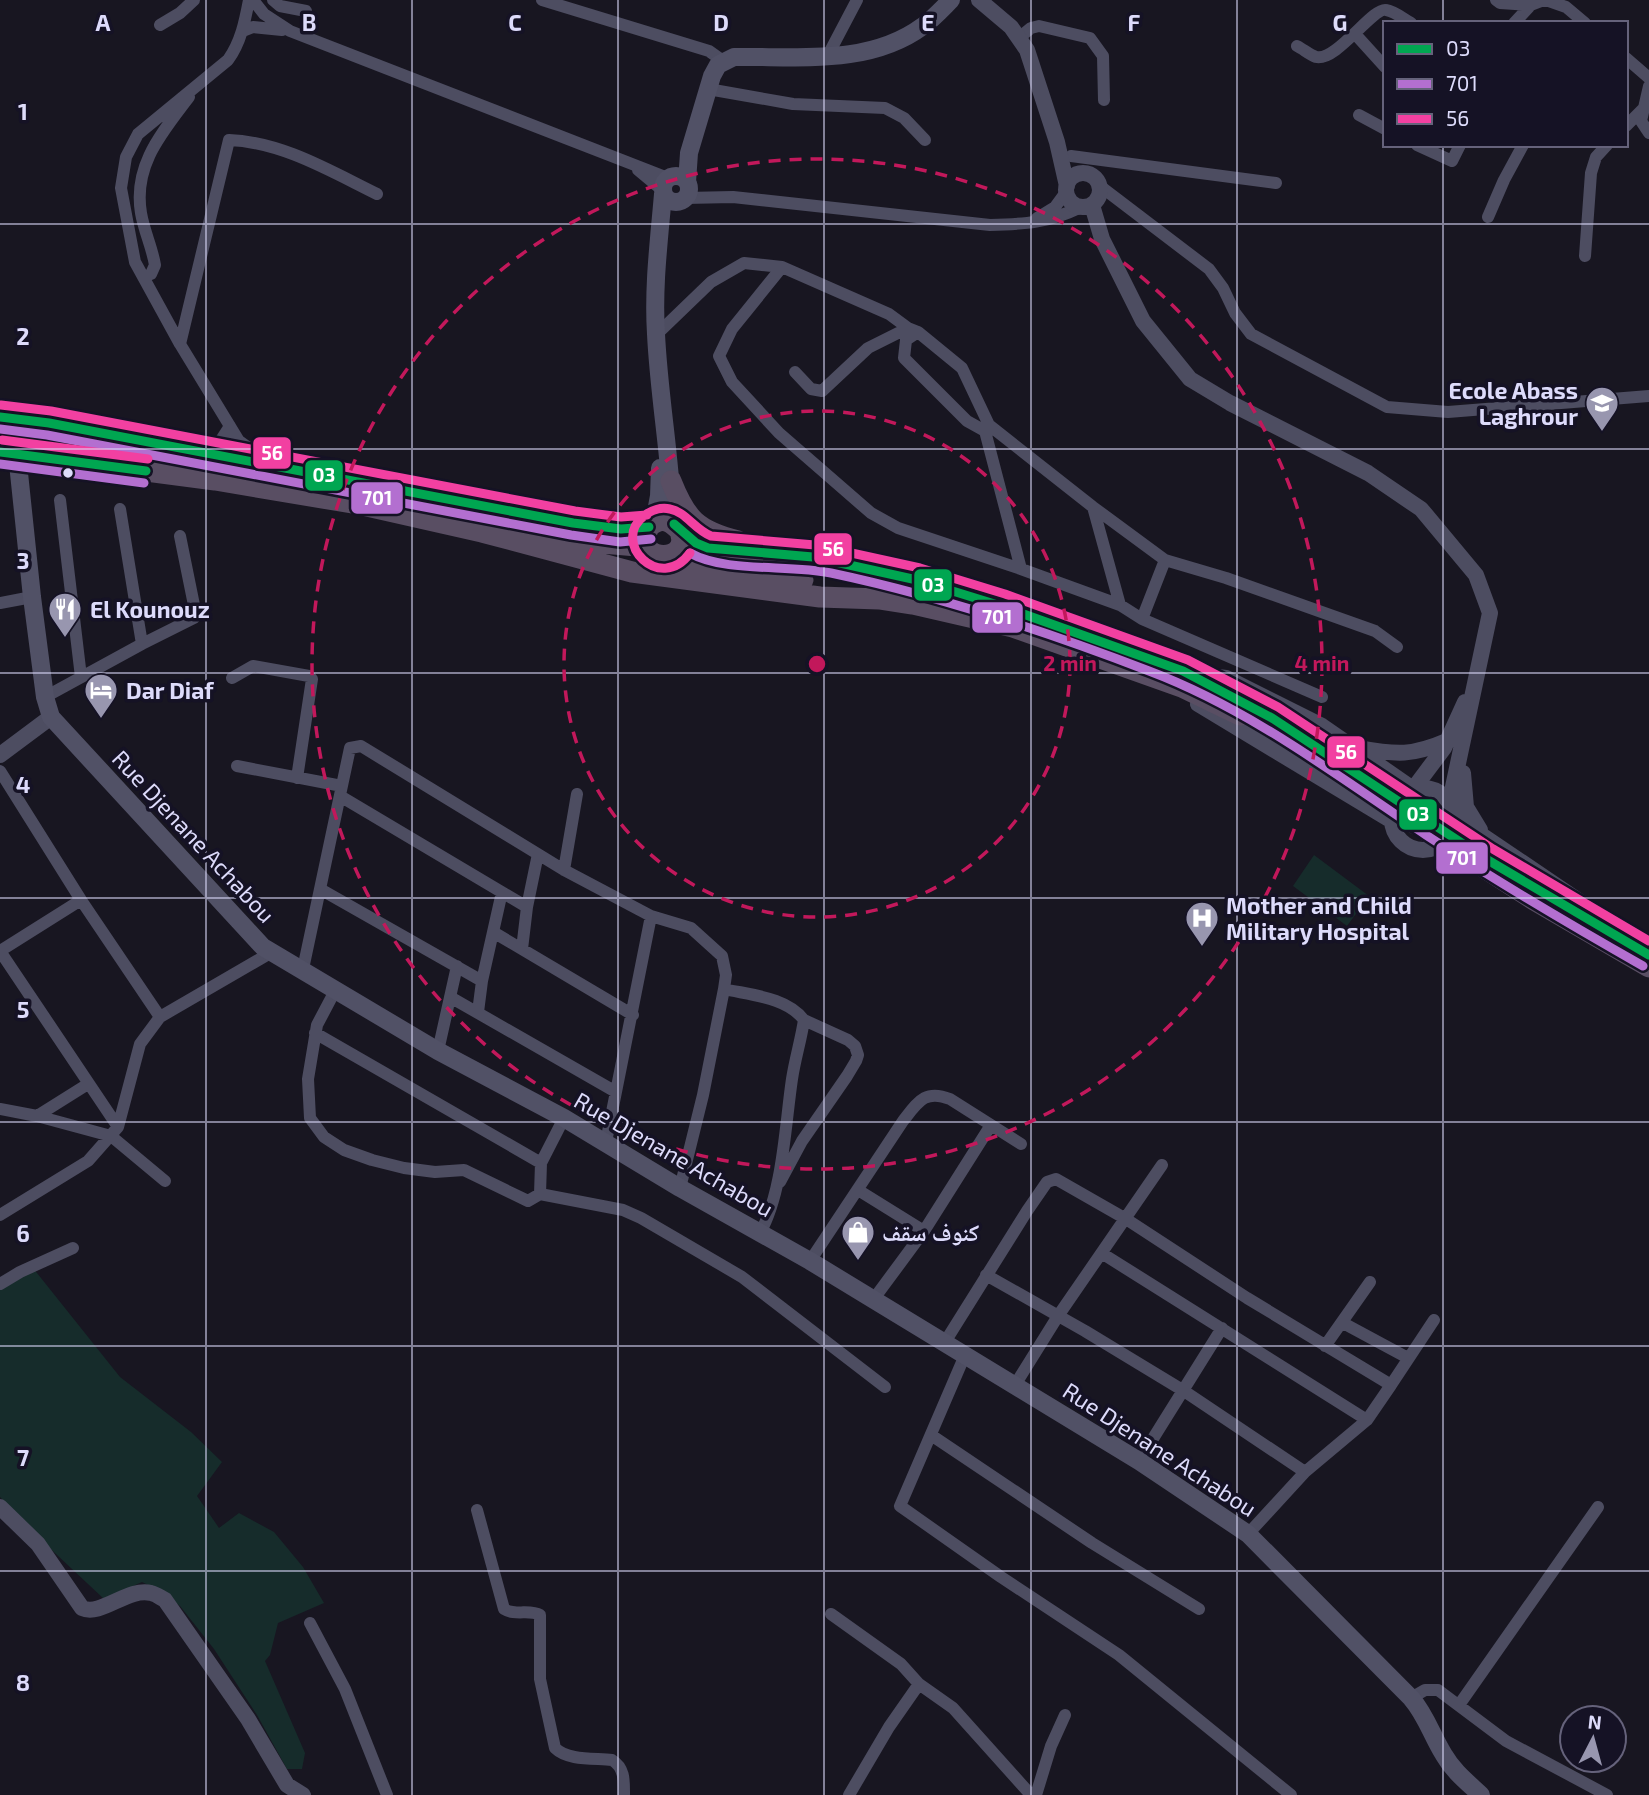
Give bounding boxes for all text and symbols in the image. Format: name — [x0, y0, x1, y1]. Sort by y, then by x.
text: A — [95, 8, 111, 36]
text: B — [302, 8, 316, 36]
text: C — [508, 8, 522, 36]
text: D — [713, 8, 729, 36]
text: E — [921, 8, 935, 36]
text: F — [1128, 8, 1141, 36]
text: G — [1333, 8, 1347, 36]
legend — [1383, 21, 1628, 147]
text: 03 — [1446, 35, 1470, 60]
text: 701 — [1446, 70, 1478, 95]
text: 1 — [18, 97, 28, 125]
text: 56 — [1446, 105, 1469, 130]
text: 2 — [16, 322, 30, 350]
place label: Ecole Abass Laghrour — [1448, 376, 1578, 430]
school or university icon: Ecole Abass Laghrour — [1583, 384, 1621, 433]
line badge: 56 — [252, 436, 292, 470]
text: 56 — [261, 441, 283, 464]
line badge: 03 — [304, 459, 344, 492]
text: 03 — [313, 463, 335, 486]
unlabelled marker — [61, 466, 75, 480]
line badge: 701 — [350, 481, 404, 515]
text: 701 — [362, 486, 392, 509]
line badge: 56 — [813, 532, 853, 566]
text: 56 — [822, 537, 844, 560]
text: 3 — [16, 546, 30, 574]
line badge: 03 — [913, 568, 953, 602]
text: 03 — [922, 573, 944, 596]
restaurant icon: El Kounouz — [46, 590, 84, 639]
place label: El Kounouz — [90, 595, 210, 623]
line badge: 701 — [971, 601, 1024, 634]
text: 701 — [982, 605, 1012, 628]
text: 2 min — [1043, 650, 1097, 675]
text: 4 min — [1295, 650, 1349, 675]
centre of rings — [805, 652, 829, 676]
hotel icon: Dar Diaf — [82, 671, 120, 720]
place label: Dar Diaf — [126, 676, 214, 704]
line badge: 56 — [1326, 735, 1366, 769]
text: 56 — [1335, 740, 1357, 763]
street label: Rue Djenane Achabou — [107, 744, 281, 928]
text: 4 — [16, 770, 30, 798]
line badge: 03 — [1398, 798, 1438, 831]
text: 03 — [1407, 802, 1429, 825]
line badge: 701 — [1435, 841, 1489, 875]
text: 701 — [1447, 846, 1477, 869]
place label: Mother and Child Military Hospital — [1226, 891, 1412, 945]
hospital icon: Mother and Child Military Hospital — [1183, 899, 1221, 948]
text: 5 — [17, 995, 29, 1023]
street label: Rue Djenane Achabou — [569, 1086, 779, 1222]
shop icon: كنوف سقف — [839, 1213, 877, 1262]
place label: كنوف سقف — [882, 1218, 979, 1246]
text: 6 — [16, 1219, 30, 1247]
street label: Rue Djenane Achabou — [1058, 1376, 1262, 1522]
text: 7 — [17, 1443, 29, 1471]
text: 8 — [16, 1668, 30, 1696]
north arrow — [1558, 1704, 1628, 1774]
text: N — [1587, 1709, 1603, 1734]

